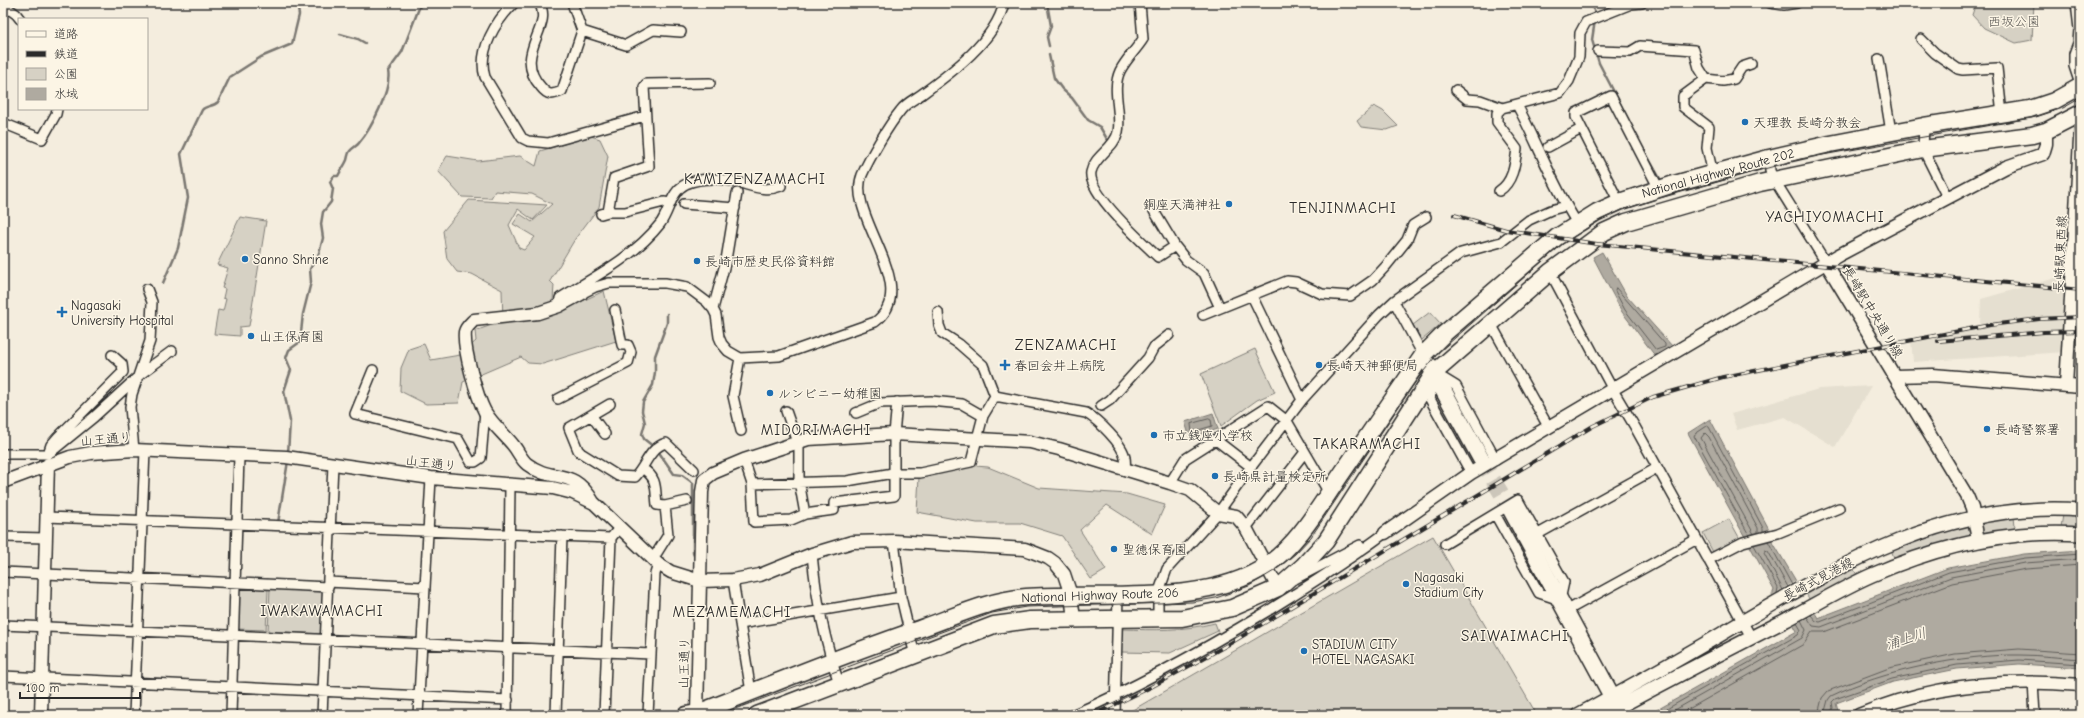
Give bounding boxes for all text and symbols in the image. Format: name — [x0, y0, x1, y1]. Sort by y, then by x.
park label: 西坂公園 — [1988, 14, 2040, 29]
legend — [18, 18, 148, 110]
text: 道路 — [54, 27, 78, 41]
text: 鉄道 — [54, 47, 78, 61]
text: 公園 — [54, 67, 78, 81]
text: 水域 — [54, 87, 78, 101]
place label: 天理教 長崎分教会 — [1753, 115, 1861, 130]
marker: 天理教 長崎分教会 — [1740, 117, 1750, 127]
street label: National Highway Route 202 — [1640, 145, 1796, 201]
district label: KAMIZENZAMACHI — [684, 170, 826, 188]
place label: 銅座天満神社 — [1143, 197, 1221, 212]
marker: 銅座天満神社 — [1224, 199, 1234, 209]
district label: TENJINMACHI — [1289, 199, 1397, 217]
district label: YACHIYOMACHI — [1765, 208, 1885, 226]
street label: 長崎駅東西線 — [2050, 214, 2070, 293]
place label: Sanno Shrine — [253, 252, 329, 267]
marker: Sanno Shrine — [240, 254, 250, 264]
place label: 長崎市歴史民俗資料館 — [705, 254, 835, 269]
marker: 長崎市歴史民俗資料館 — [692, 256, 702, 266]
street label: 長崎駅中央通り線 — [1840, 264, 1907, 361]
place label: Nagasaki University Hospital — [71, 298, 174, 328]
marker: Nagasaki University Hospital — [56, 306, 68, 318]
place label: 山王保育園 — [259, 329, 324, 344]
marker: 山王保育園 — [246, 331, 256, 341]
district label: ZENZAMACHI — [1015, 336, 1117, 354]
place label: 春回会井上病院 — [1014, 358, 1105, 373]
place label: 長崎天神郵便局 — [1327, 358, 1418, 373]
marker: 春回会井上病院 — [999, 359, 1011, 371]
marker: 長崎天神郵便局 — [1314, 360, 1324, 370]
place label: ルンビニー幼稚園 — [778, 386, 882, 401]
marker: ルンビニー幼稚園 — [765, 388, 775, 398]
district label: MIDORIMACHI — [761, 421, 871, 439]
place label: 長崎警察署 — [1995, 422, 2060, 437]
marker: 長崎警察署 — [1982, 424, 1992, 434]
place label: 市立銭座小学校 — [1162, 428, 1253, 443]
street label: 山王通り — [79, 429, 133, 449]
marker: 市立銭座小学校 — [1149, 430, 1159, 440]
district label: TAKARAMACHI — [1313, 435, 1421, 453]
street label: 山王通り — [404, 452, 458, 474]
place label: 長崎県計量検定所 — [1223, 469, 1327, 484]
marker: 長崎県計量検定所 — [1210, 471, 1220, 481]
place label: 聖徳保育園 — [1122, 542, 1187, 557]
marker: 聖徳保育園 — [1109, 544, 1119, 554]
street label: 長崎式見港線 — [1780, 554, 1857, 604]
place label: Nagasaki Stadium City — [1414, 570, 1483, 600]
marker: Nagasaki Stadium City — [1401, 579, 1411, 589]
street label: National Highway Route 206 — [1021, 585, 1179, 605]
district label: IWAKAWAMACHI — [260, 602, 384, 620]
district label: MEZAMEMACHI — [673, 603, 791, 621]
water label: 浦上川 — [1883, 624, 1929, 654]
district label: SAIWAIMACHI — [1461, 627, 1569, 645]
street label: 山王通り — [676, 637, 692, 689]
place label: STADIUM CITY HOTEL NAGASAKI — [1312, 637, 1415, 667]
marker: STADIUM CITY HOTEL NAGASAKI — [1299, 646, 1309, 656]
scale bar — [20, 674, 140, 700]
text: 100 m — [26, 681, 59, 695]

